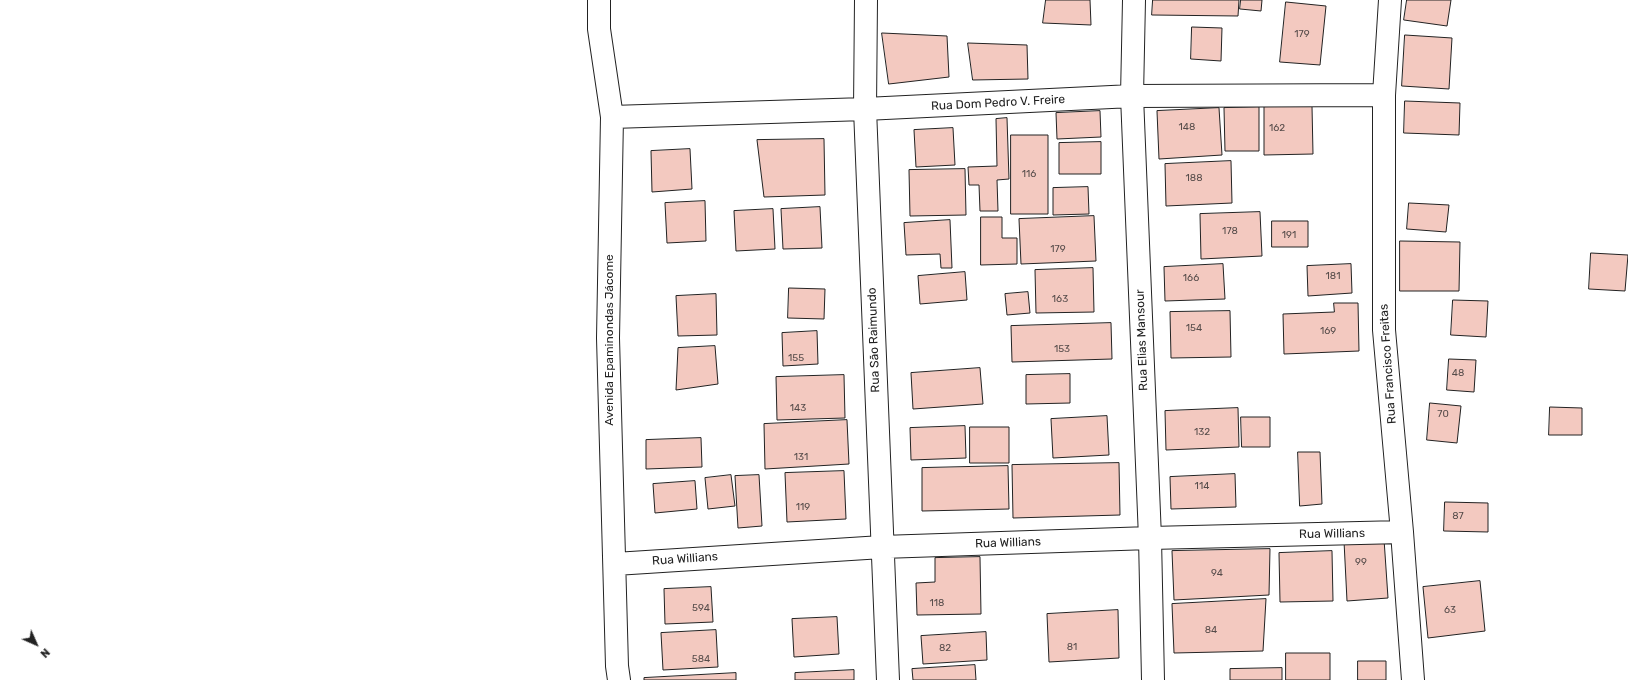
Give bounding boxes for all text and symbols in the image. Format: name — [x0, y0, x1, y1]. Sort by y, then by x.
house number: 179 — [1294, 28, 1310, 40]
street label: Rua Dom Pedro V. Freire — [931, 92, 1065, 114]
house number: 148 — [1179, 121, 1195, 133]
house number: 162 — [1269, 122, 1285, 134]
house number: 116 — [1022, 168, 1036, 180]
house number: 188 — [1186, 172, 1202, 184]
house number: 178 — [1222, 225, 1238, 237]
house number: 191 — [1282, 229, 1296, 241]
house number: 179 — [1050, 243, 1066, 255]
street label: Avenida Epaminondas Jácome — [603, 254, 617, 426]
house number: 181 — [1326, 270, 1340, 282]
house number: 166 — [1183, 272, 1199, 284]
street label: Rua São Raimundo — [865, 287, 883, 393]
street label: Rua Elias Mansour — [1133, 289, 1151, 391]
house number: 163 — [1052, 293, 1068, 305]
street label: Rua Francisco Freitas — [1377, 303, 1399, 425]
house number: 154 — [1186, 322, 1202, 334]
house number: 169 — [1320, 325, 1336, 337]
house number: 153 — [1054, 343, 1070, 355]
house number: 155 — [788, 352, 804, 364]
house number: 48 — [1452, 367, 1464, 379]
house number: 143 — [790, 402, 806, 414]
house number: 70 — [1437, 408, 1449, 420]
house number: 132 — [1194, 426, 1210, 438]
house number: 131 — [794, 451, 808, 463]
house number: 114 — [1195, 480, 1209, 492]
house number: 119 — [796, 501, 810, 513]
house number: 87 — [1452, 510, 1464, 522]
street label: Rua Willians — [1299, 526, 1365, 542]
street label: Rua Willians — [975, 535, 1041, 551]
street label: Rua Willians — [652, 550, 718, 568]
house number: 99 — [1355, 556, 1367, 568]
house number: 94 — [1211, 567, 1223, 579]
house number: 118 — [930, 597, 944, 609]
house number: 594 — [692, 602, 710, 614]
house number: 63 — [1444, 604, 1456, 616]
north arrow — [16, 624, 56, 664]
house number: 84 — [1205, 624, 1217, 636]
house number: 81 — [1067, 641, 1077, 653]
house number: 82 — [939, 642, 951, 654]
text: N — [37, 645, 52, 660]
house number: 584 — [692, 653, 710, 665]

